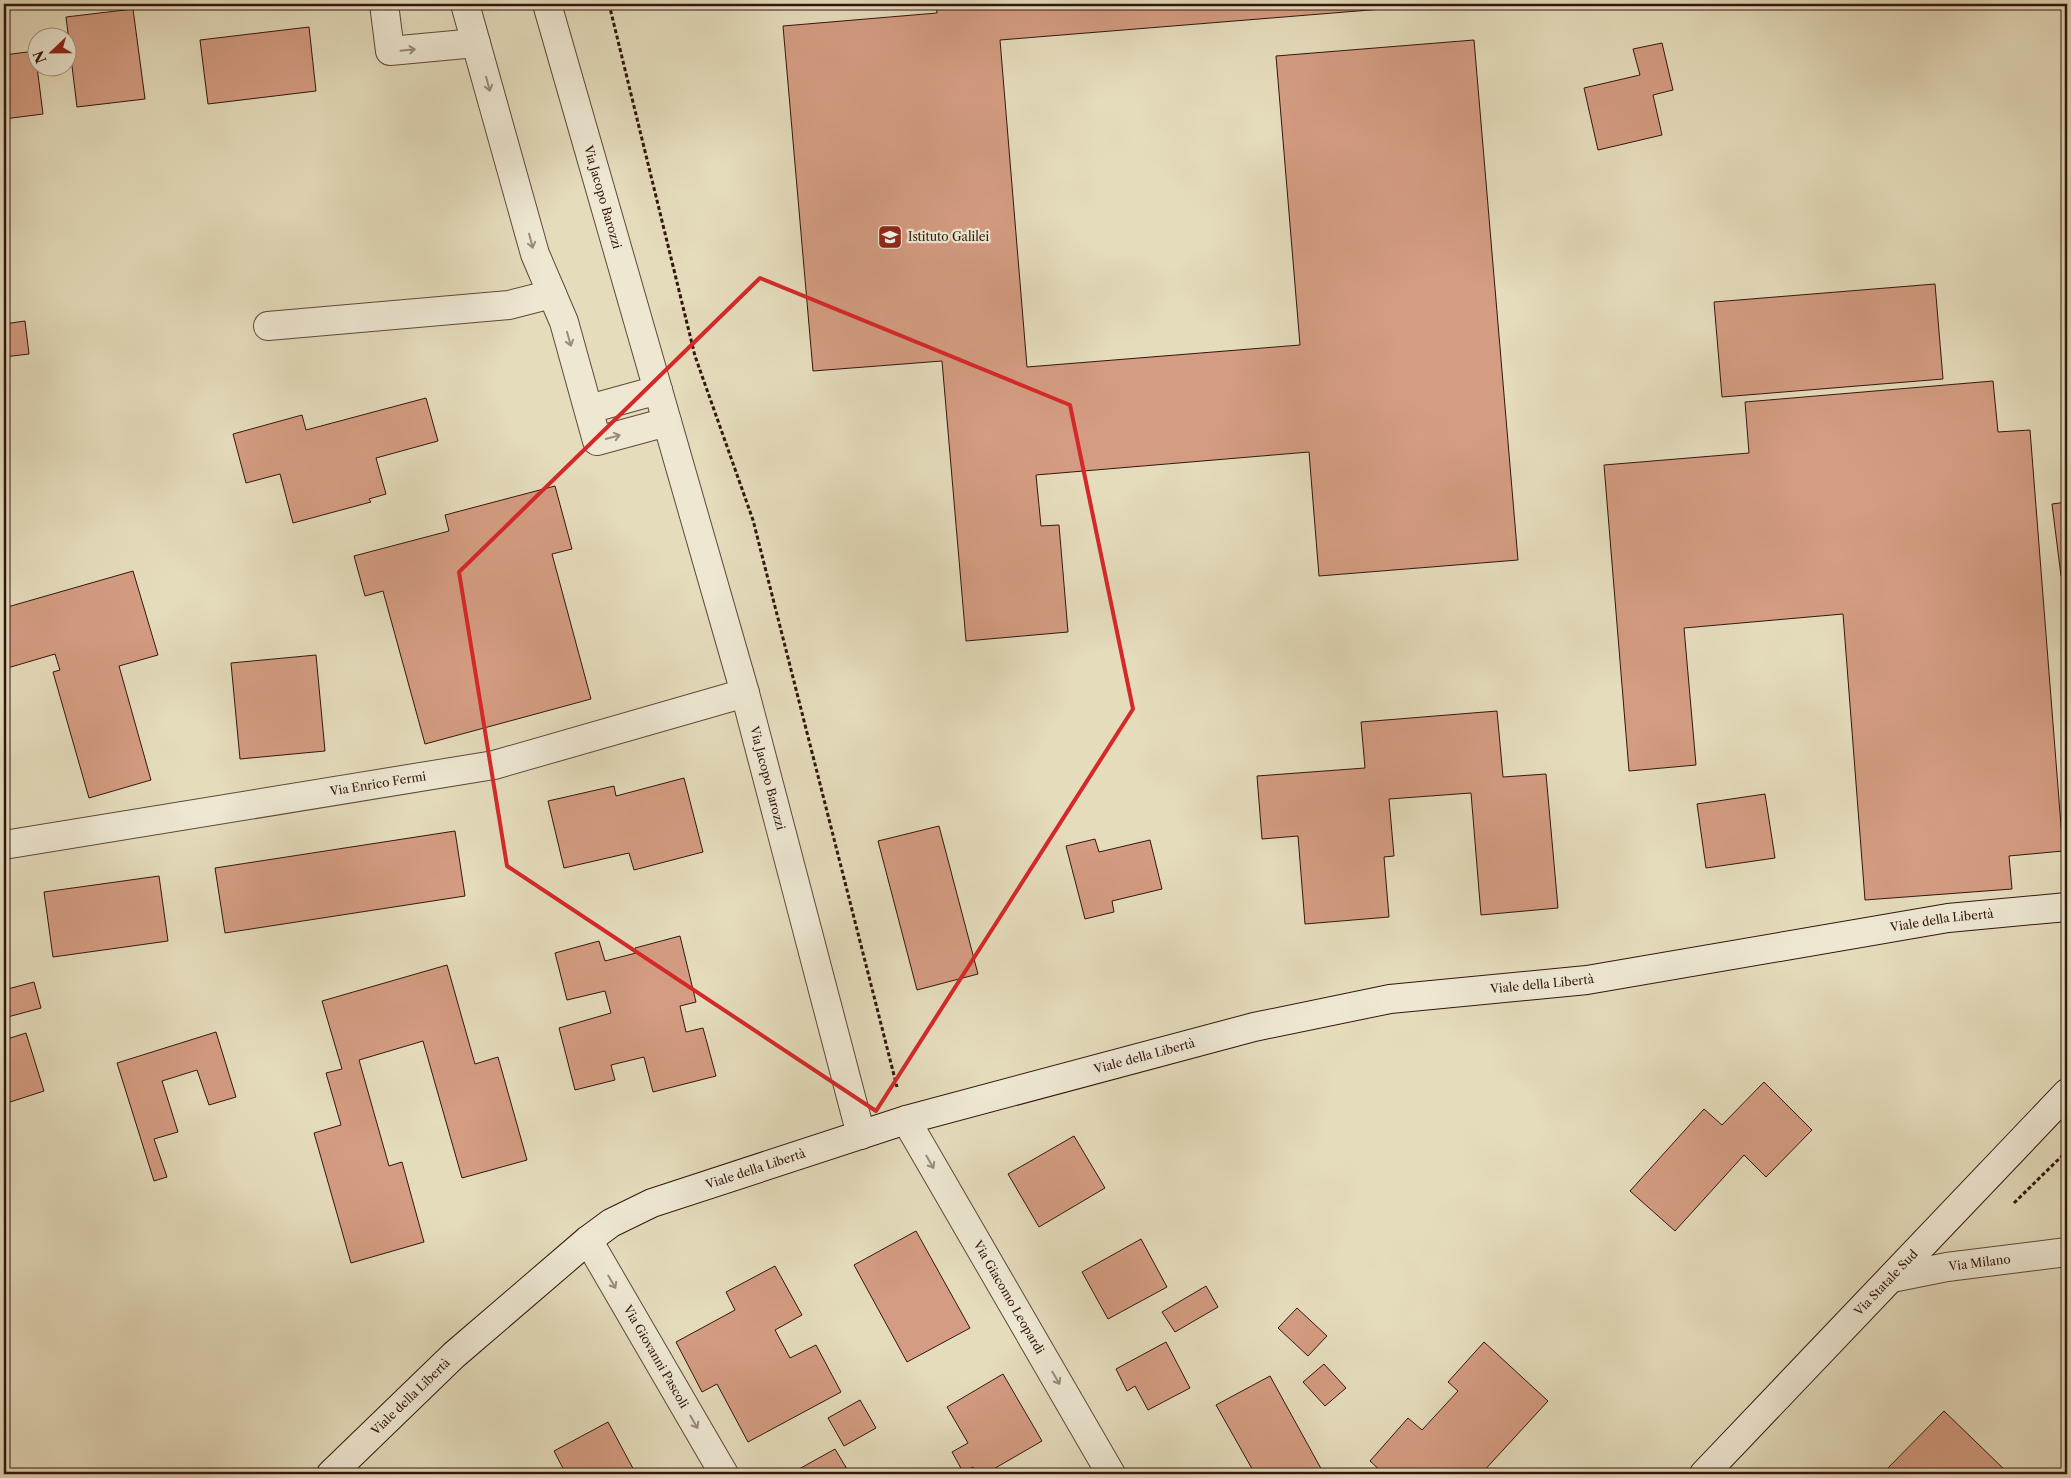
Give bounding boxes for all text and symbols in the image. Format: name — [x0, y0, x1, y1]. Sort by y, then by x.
north arrow — [28, 28, 78, 78]
one-way arrow — [399, 45, 415, 54]
text: N — [29, 48, 51, 66]
one-way arrow — [483, 76, 493, 92]
street label: Via Jacopo Barozzi — [581, 143, 625, 251]
school or university icon: Istituto Galilei — [877, 224, 903, 250]
place label: Istituto Galilei — [908, 229, 989, 244]
one-way arrow — [527, 233, 536, 249]
one-way arrow — [565, 331, 575, 347]
one-way arrow — [604, 431, 620, 441]
street label: Via Jacopo Barozzi — [747, 724, 789, 832]
street label: Via Enrico Fermi — [328, 768, 427, 799]
street label: Viale della Libertà — [1888, 906, 1995, 935]
street label: Viale della Libertà — [1489, 971, 1596, 996]
street label: Viale della Libertà — [1091, 1035, 1197, 1077]
street label: Viale della Libertà — [703, 1145, 808, 1192]
one-way arrow — [926, 1155, 936, 1169]
street label: Via Giacomo Leopardi — [970, 1237, 1048, 1357]
street label: Via Statale Sud — [1850, 1246, 1921, 1319]
street label: Via Milano — [1947, 1251, 2011, 1274]
one-way arrow — [608, 1274, 618, 1289]
street label: Via Giovanni Pascoli — [620, 1301, 692, 1411]
street label: Viale della Libertà — [367, 1354, 453, 1439]
one-way arrow — [1051, 1371, 1061, 1385]
one-way arrow — [690, 1415, 700, 1429]

